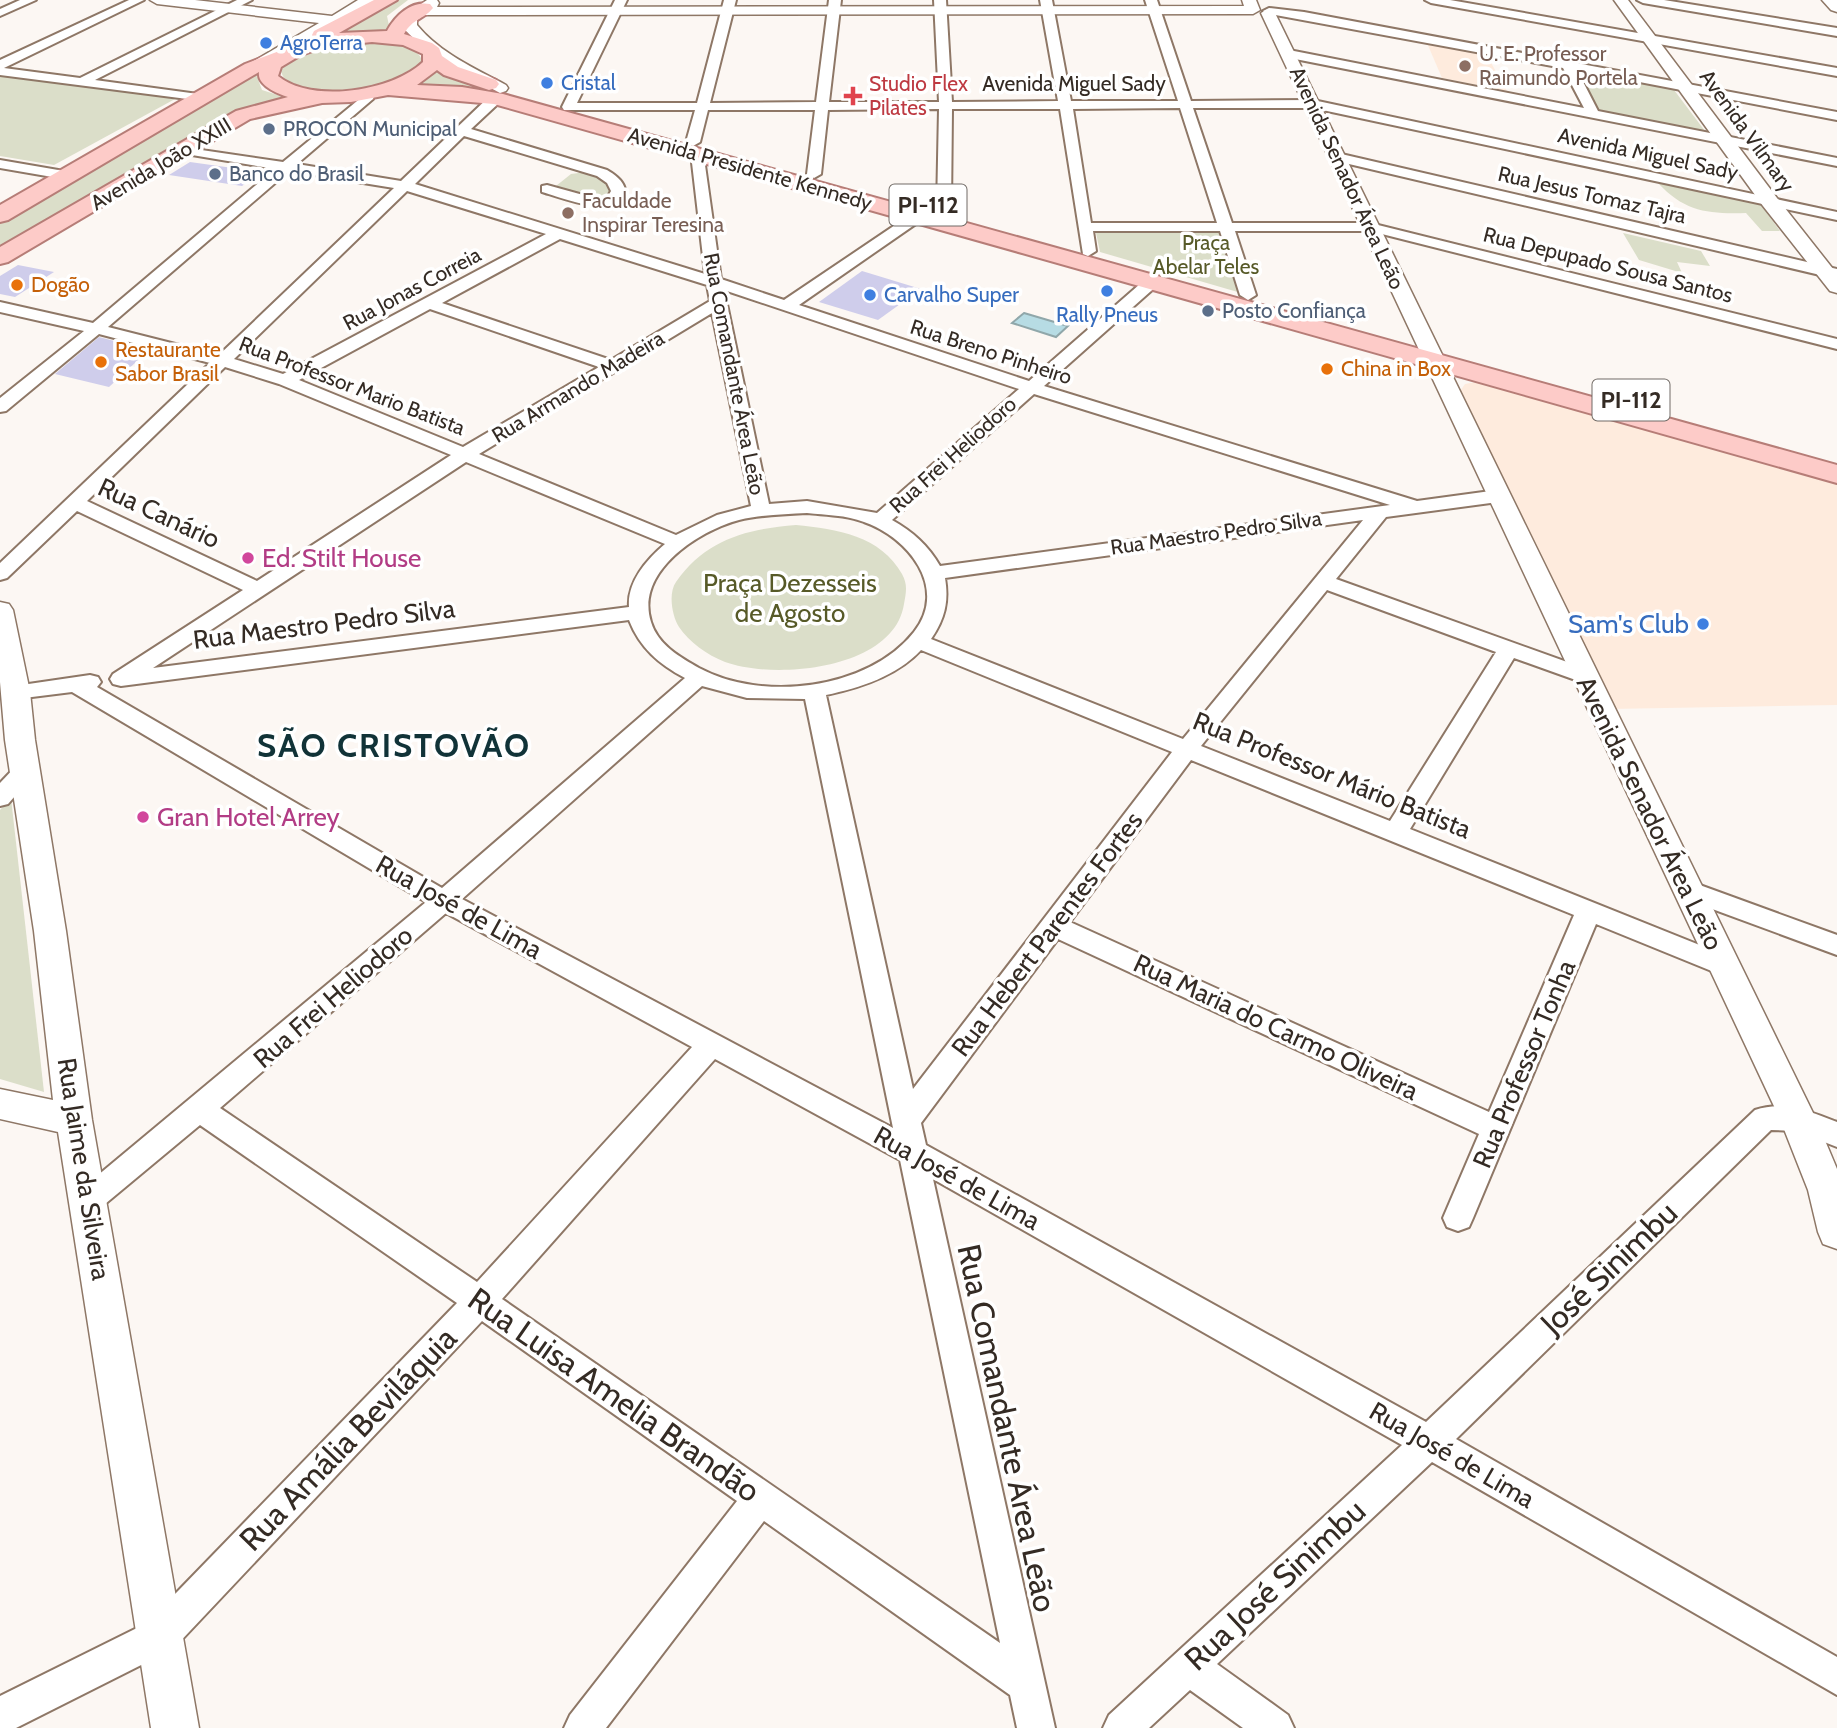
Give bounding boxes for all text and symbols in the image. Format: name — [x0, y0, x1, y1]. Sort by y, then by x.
place label: AgroTerra — [280, 30, 363, 55]
marker: AgroTerra — [258, 35, 274, 51]
place label: U. E. Professor Raimundo Portela — [1479, 41, 1638, 90]
marker: U. E. Professor Raimundo Portela — [1457, 58, 1473, 74]
street label: Avenida Senador Área Leão — [1285, 63, 1410, 293]
street label: Avenida Vilmary — [1695, 65, 1800, 197]
place label: Cristal — [561, 70, 616, 95]
place label: Studio Flex Pilates — [869, 71, 968, 120]
street label: Avenida Miguel Sady — [982, 71, 1166, 96]
marker: Cristal — [539, 75, 555, 91]
marker: Studio Flex Pilates — [843, 86, 863, 106]
street label: Avenida João XXIII — [86, 112, 236, 215]
place label: PROCON Municipal — [283, 116, 457, 141]
marker: PROCON Municipal — [261, 121, 277, 137]
street label: Avenida Presidente Kennedy — [625, 122, 875, 215]
street label: Avenida Miguel Sady — [1556, 122, 1741, 185]
place label: Banco do Brasil — [229, 161, 364, 186]
street label: Rua Jesus Tomaz Tajra — [1495, 161, 1689, 229]
marker: Banco do Brasil — [207, 166, 223, 182]
road number: PI-112 — [890, 184, 967, 226]
place label: Faculdade Inspirar Teresina — [582, 188, 724, 237]
marker: Faculdade Inspirar Teresina — [560, 205, 576, 221]
street label: Rua Depupado Sousa Santos — [1481, 221, 1736, 308]
park label: Praça Abelar Teles — [1153, 230, 1259, 279]
street label: Rua Jonas Correia — [339, 242, 485, 335]
street label: Rua Comandante Área Leão — [699, 251, 770, 497]
place label: Dogão — [31, 272, 90, 297]
marker: Dogão — [9, 277, 25, 293]
place label: Carvalho Super — [884, 282, 1019, 307]
marker: Rally Pneus — [1099, 283, 1115, 299]
marker: Carvalho Super — [862, 287, 878, 303]
place label: Posto Confiança — [1222, 298, 1366, 323]
place label: Rally Pneus — [1056, 302, 1158, 327]
marker: Posto Confiança — [1200, 303, 1216, 319]
street label: Rua Breno Pinheiro — [907, 314, 1075, 389]
street label: Rua Armando Madeira — [487, 325, 668, 448]
street label: Rua Professor Mario Batista — [236, 331, 469, 440]
place label: Restaurante Sabor Brasil — [115, 337, 221, 386]
marker: Restaurante Sabor Brasil — [93, 354, 109, 370]
place label: China in Box — [1341, 356, 1451, 381]
marker: China in Box — [1319, 361, 1335, 377]
road number: PI-112 — [1592, 380, 1670, 421]
street label: Rua Frei Heliodoro — [884, 391, 1021, 518]
street label: Rua Canário — [93, 471, 225, 555]
street label: Rua Maestro Pedro Silva — [1109, 505, 1323, 560]
place label: Ed. Stilt House — [262, 542, 421, 574]
marker: Ed. Stilt House — [240, 550, 256, 566]
park label: Praça Dezesseis de Agosto — [703, 567, 877, 629]
street label: Rua Maestro Pedro Silva — [191, 592, 457, 656]
place label: Sam's Club — [1568, 608, 1689, 640]
marker: Sam's Club — [1695, 616, 1711, 632]
street label: Avenida Senador Área Leão — [1570, 671, 1730, 955]
street label: Rua Professor Mário Batista — [1188, 705, 1476, 846]
district label: SÃO CRISTOVÃO — [257, 725, 531, 765]
place label: Gran Hotel Arrey — [157, 801, 340, 833]
street label: Rua Hebert Parentes Fortes — [945, 805, 1150, 1063]
marker: Gran Hotel Arrey — [135, 809, 151, 825]
street label: Rua José de Lima — [370, 848, 548, 966]
street label: Rua Frei Heliodoro — [247, 919, 419, 1075]
street label: Rua Maria do Carmo Oliveira — [1129, 947, 1424, 1107]
street label: Rua Professor Tonha — [1466, 955, 1582, 1173]
street label: Rua Jaime da Silveira — [51, 1055, 117, 1283]
street label: Rua José de Lima — [868, 1119, 1046, 1237]
street label: José Sinimbu — [1532, 1193, 1685, 1343]
street label: Rua Comandante Área Leão — [949, 1241, 1066, 1615]
street label: Rua Luisa Amelia Brandão — [461, 1279, 768, 1510]
street label: Rua Amália Beviláquia — [231, 1318, 465, 1559]
street label: Rua José de Lima — [1364, 1395, 1541, 1515]
street label: Rua José Sinimbu — [1176, 1491, 1373, 1678]

